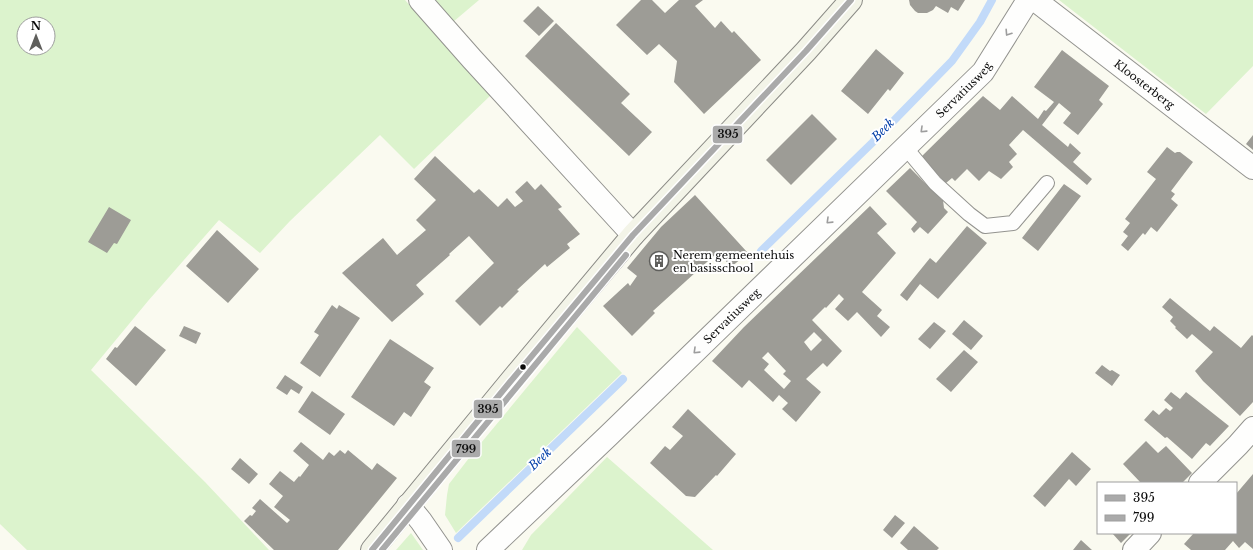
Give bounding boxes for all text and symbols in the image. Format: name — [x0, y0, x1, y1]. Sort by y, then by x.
north arrow — [16, 16, 56, 56]
text: N — [31, 19, 42, 33]
one-way arrow — [1005, 29, 1012, 36]
street label: Kloosterberg — [1111, 57, 1178, 112]
street label: Servatiusweg — [933, 59, 995, 121]
water label: Beek — [867, 115, 897, 145]
line badge: 395 — [712, 125, 743, 144]
one-way arrow — [920, 125, 928, 133]
text: 395 — [718, 127, 739, 141]
one-way arrow — [826, 216, 834, 224]
place label: Nerem gemeentehuis en basisschool — [673, 248, 794, 275]
building icon: Nerem gemeentehuis en basisschool — [648, 250, 670, 272]
street label: Servatiusweg — [700, 285, 763, 347]
one-way arrow — [693, 346, 701, 353]
unlabelled marker — [518, 362, 528, 372]
line badge: 395 — [473, 399, 503, 419]
text: 395 — [478, 402, 499, 416]
line badge: 799 — [451, 439, 481, 458]
text: 799 — [456, 442, 476, 456]
water label: Beek — [524, 444, 554, 474]
legend — [1097, 482, 1237, 534]
text: 395 — [1133, 490, 1155, 505]
text: 799 — [1133, 510, 1154, 525]

